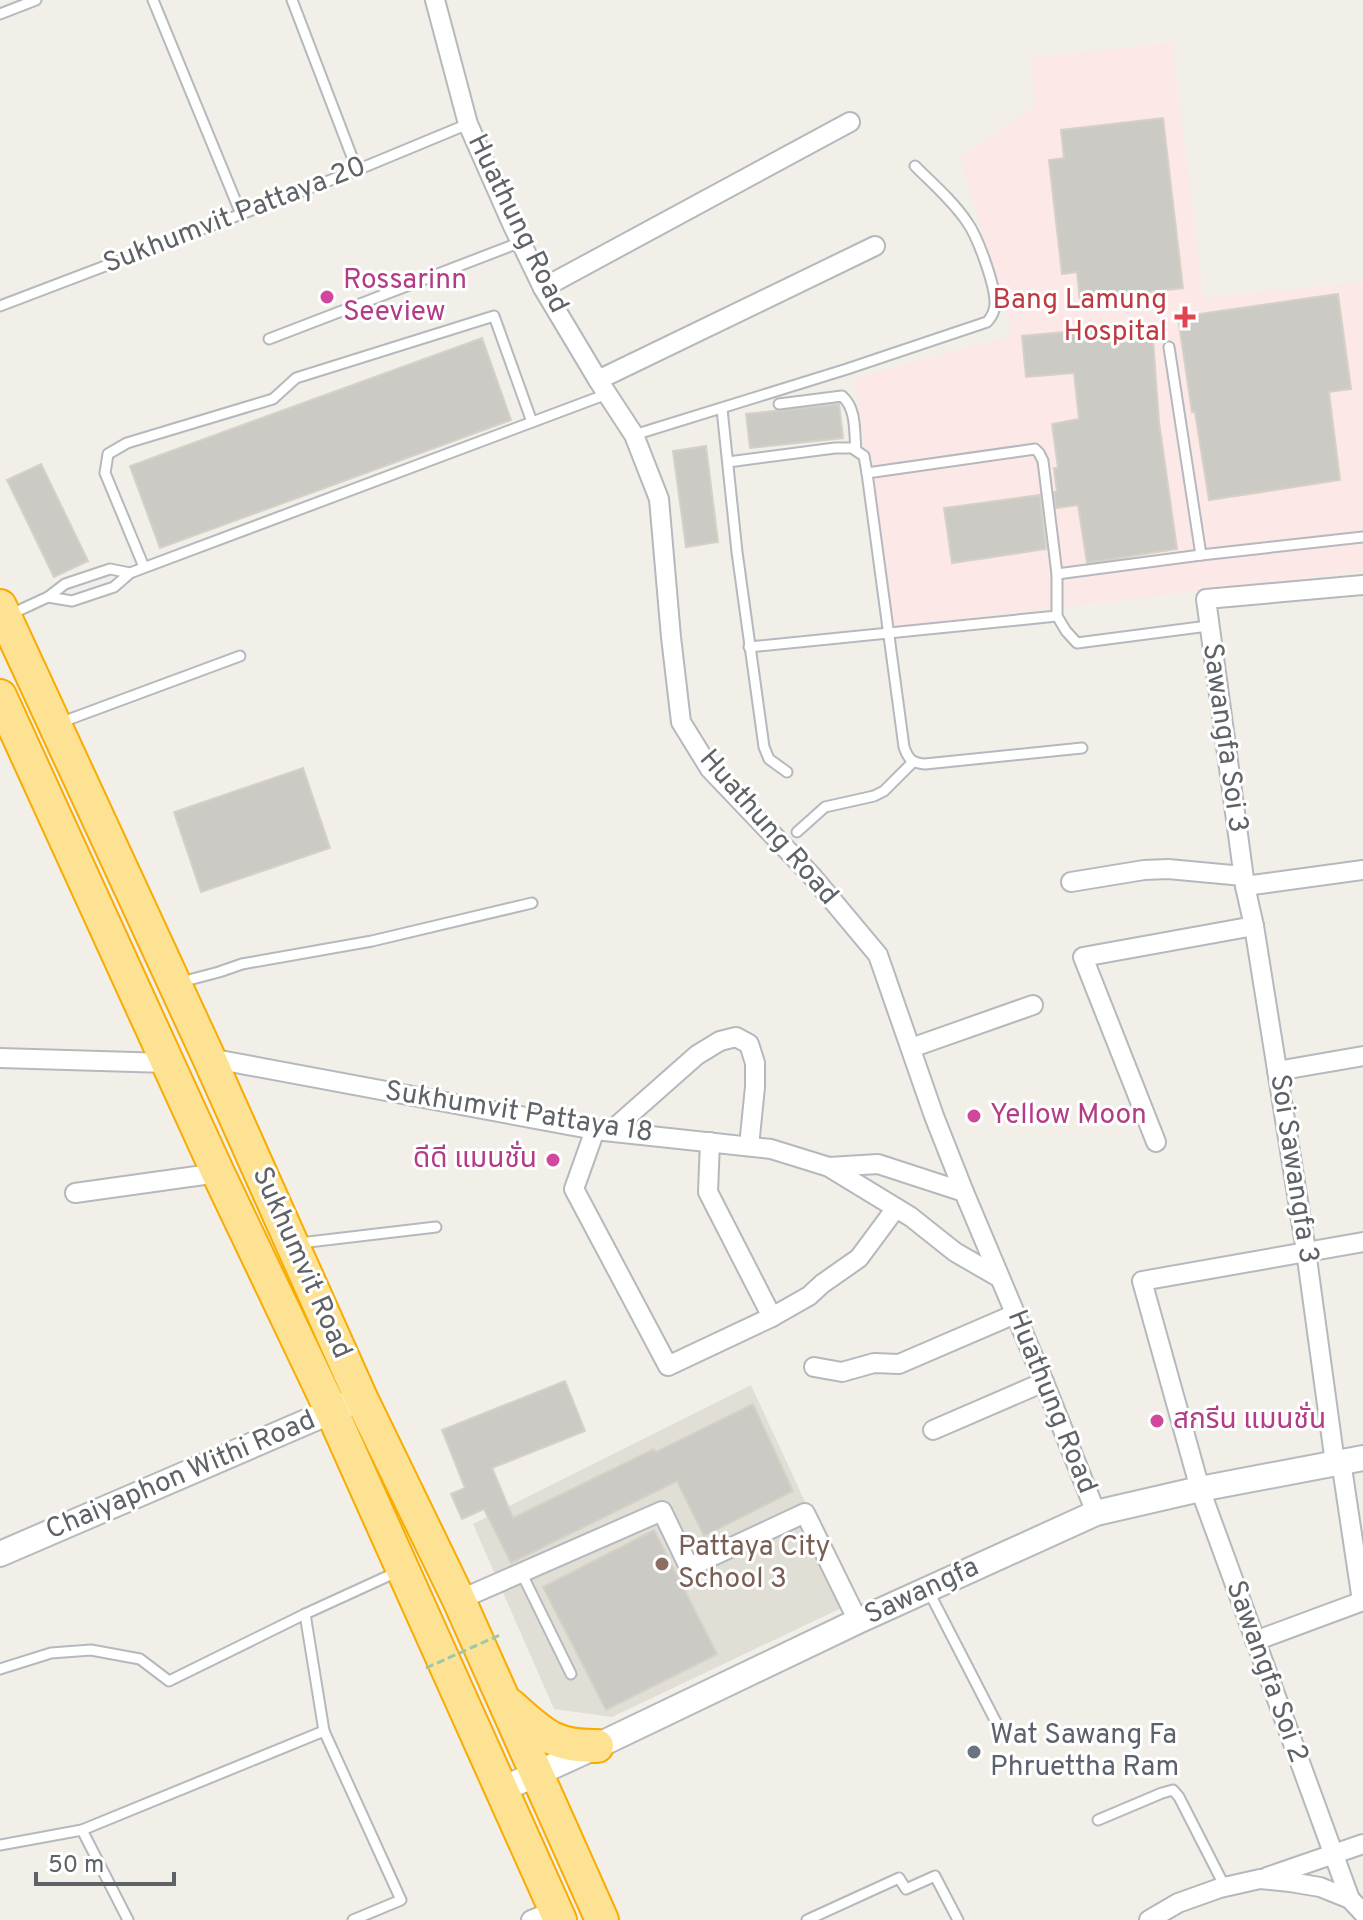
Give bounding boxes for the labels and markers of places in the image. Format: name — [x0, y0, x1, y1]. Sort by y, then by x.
place label: Rossarinn Seeview — [343, 263, 467, 331]
place label: Bang Lamung Hospital — [992, 283, 1167, 351]
marker: Rossarinn Seeview — [318, 288, 336, 306]
marker: Bang Lamung Hospital — [1174, 306, 1196, 328]
place label: Yellow Moon — [990, 1098, 1147, 1134]
marker: Yellow Moon — [965, 1107, 983, 1125]
place label: ดีดี แมนชั่น — [413, 1140, 537, 1178]
marker: ดีดี แมนชั่น — [544, 1151, 562, 1169]
place label: สกรีน แมนชั่น — [1173, 1401, 1326, 1439]
marker: สกรีน แมนชั่น — [1148, 1412, 1166, 1430]
place label: Pattaya City School 3 — [678, 1530, 830, 1598]
marker: Pattaya City School 3 — [653, 1555, 671, 1573]
place label: Wat Sawang Fa Phruettha Ram — [990, 1718, 1179, 1786]
marker: Wat Sawang Fa Phruettha Ram — [965, 1743, 983, 1761]

